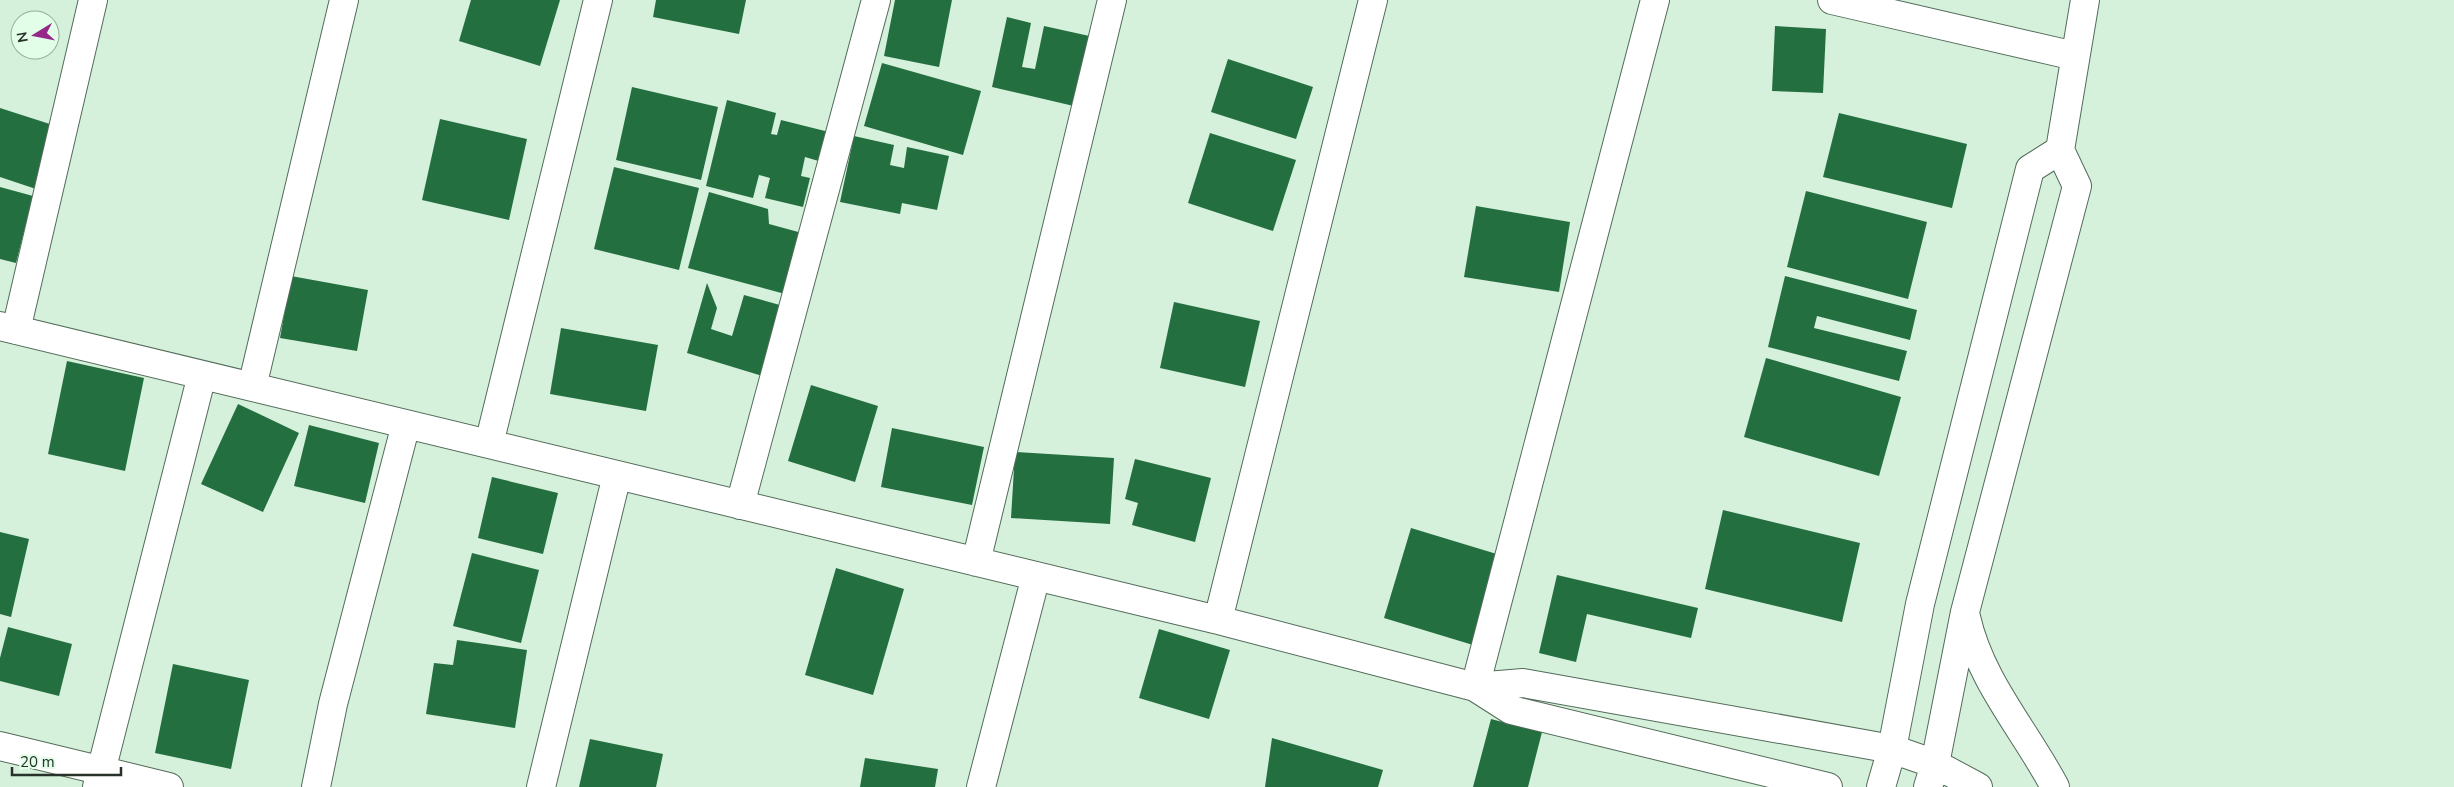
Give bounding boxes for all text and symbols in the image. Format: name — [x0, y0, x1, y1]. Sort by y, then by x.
north arrow — [10, 10, 60, 60]
text: N — [12, 30, 33, 44]
scale bar — [12, 744, 121, 776]
text: 20 m — [20, 752, 55, 772]

